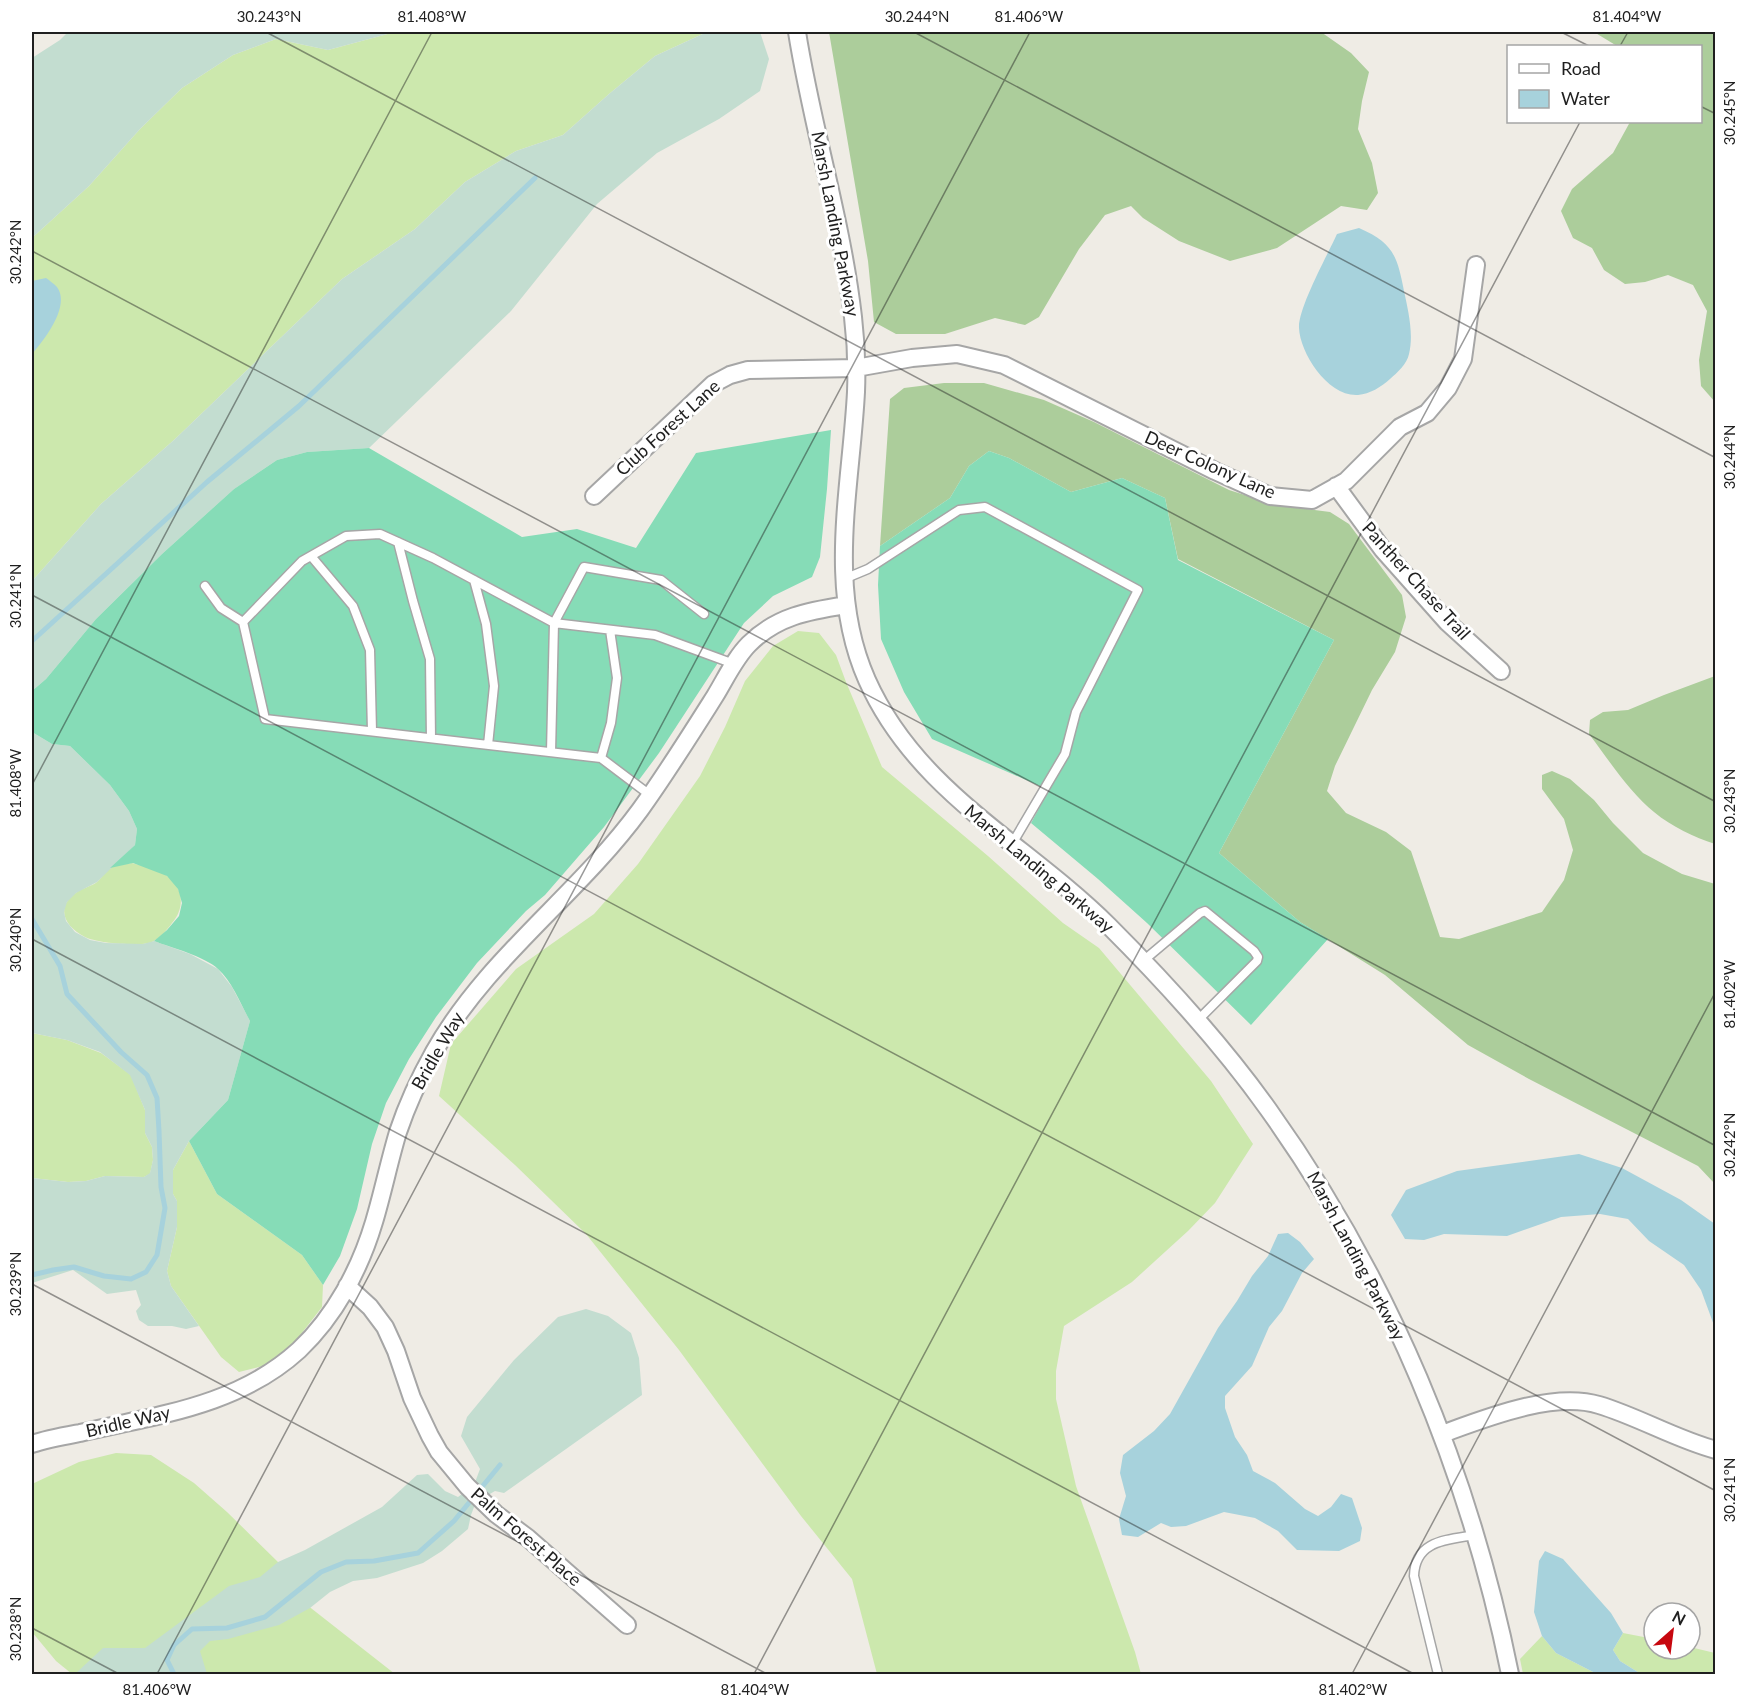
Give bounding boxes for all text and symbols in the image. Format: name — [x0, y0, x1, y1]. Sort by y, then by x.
text: 30.243°N — [237, 7, 301, 25]
text: 81.408°W — [398, 7, 467, 25]
text: 30.244°N — [885, 7, 949, 25]
text: 81.406°W — [995, 7, 1064, 25]
text: 81.404°W — [1593, 7, 1662, 25]
legend — [1507, 45, 1702, 123]
text: Road — [1561, 57, 1601, 79]
text: 30.245°N — [1720, 81, 1738, 145]
text: Water — [1561, 87, 1610, 109]
street label: Marsh Landing Parkway — [807, 129, 865, 319]
text: 30.242°N — [6, 220, 24, 284]
street label: Club Forest Lane — [611, 375, 724, 480]
street label: Deer Colony Lane — [1142, 425, 1279, 503]
text: 30.244°N — [1720, 425, 1738, 489]
street label: Panther Chase Trail — [1358, 517, 1475, 644]
text: 30.241°N — [6, 564, 24, 628]
text: 81.408°W — [6, 748, 24, 817]
text: 30.243°N — [1720, 769, 1738, 833]
street label: Marsh Landing Parkway — [960, 799, 1119, 938]
text: 30.240°N — [6, 908, 24, 972]
text: 81.402°W — [1720, 959, 1738, 1028]
street label: Bridle Way — [406, 1007, 469, 1093]
text: 30.242°N — [1720, 1113, 1738, 1177]
street label: Marsh Landing Parkway — [1303, 1167, 1411, 1344]
text: 30.239°N — [6, 1252, 24, 1316]
street label: Bridle Way — [83, 1400, 173, 1441]
text: 30.241°N — [1720, 1458, 1738, 1522]
street label: Palm Forest Place — [467, 1482, 586, 1590]
text: 30.238°N — [6, 1597, 24, 1661]
north arrow — [1642, 1601, 1702, 1661]
text: N — [1669, 1606, 1689, 1629]
text: 81.406°W — [123, 1680, 192, 1698]
text: 81.404°W — [721, 1680, 790, 1698]
text: 81.402°W — [1319, 1680, 1388, 1698]

